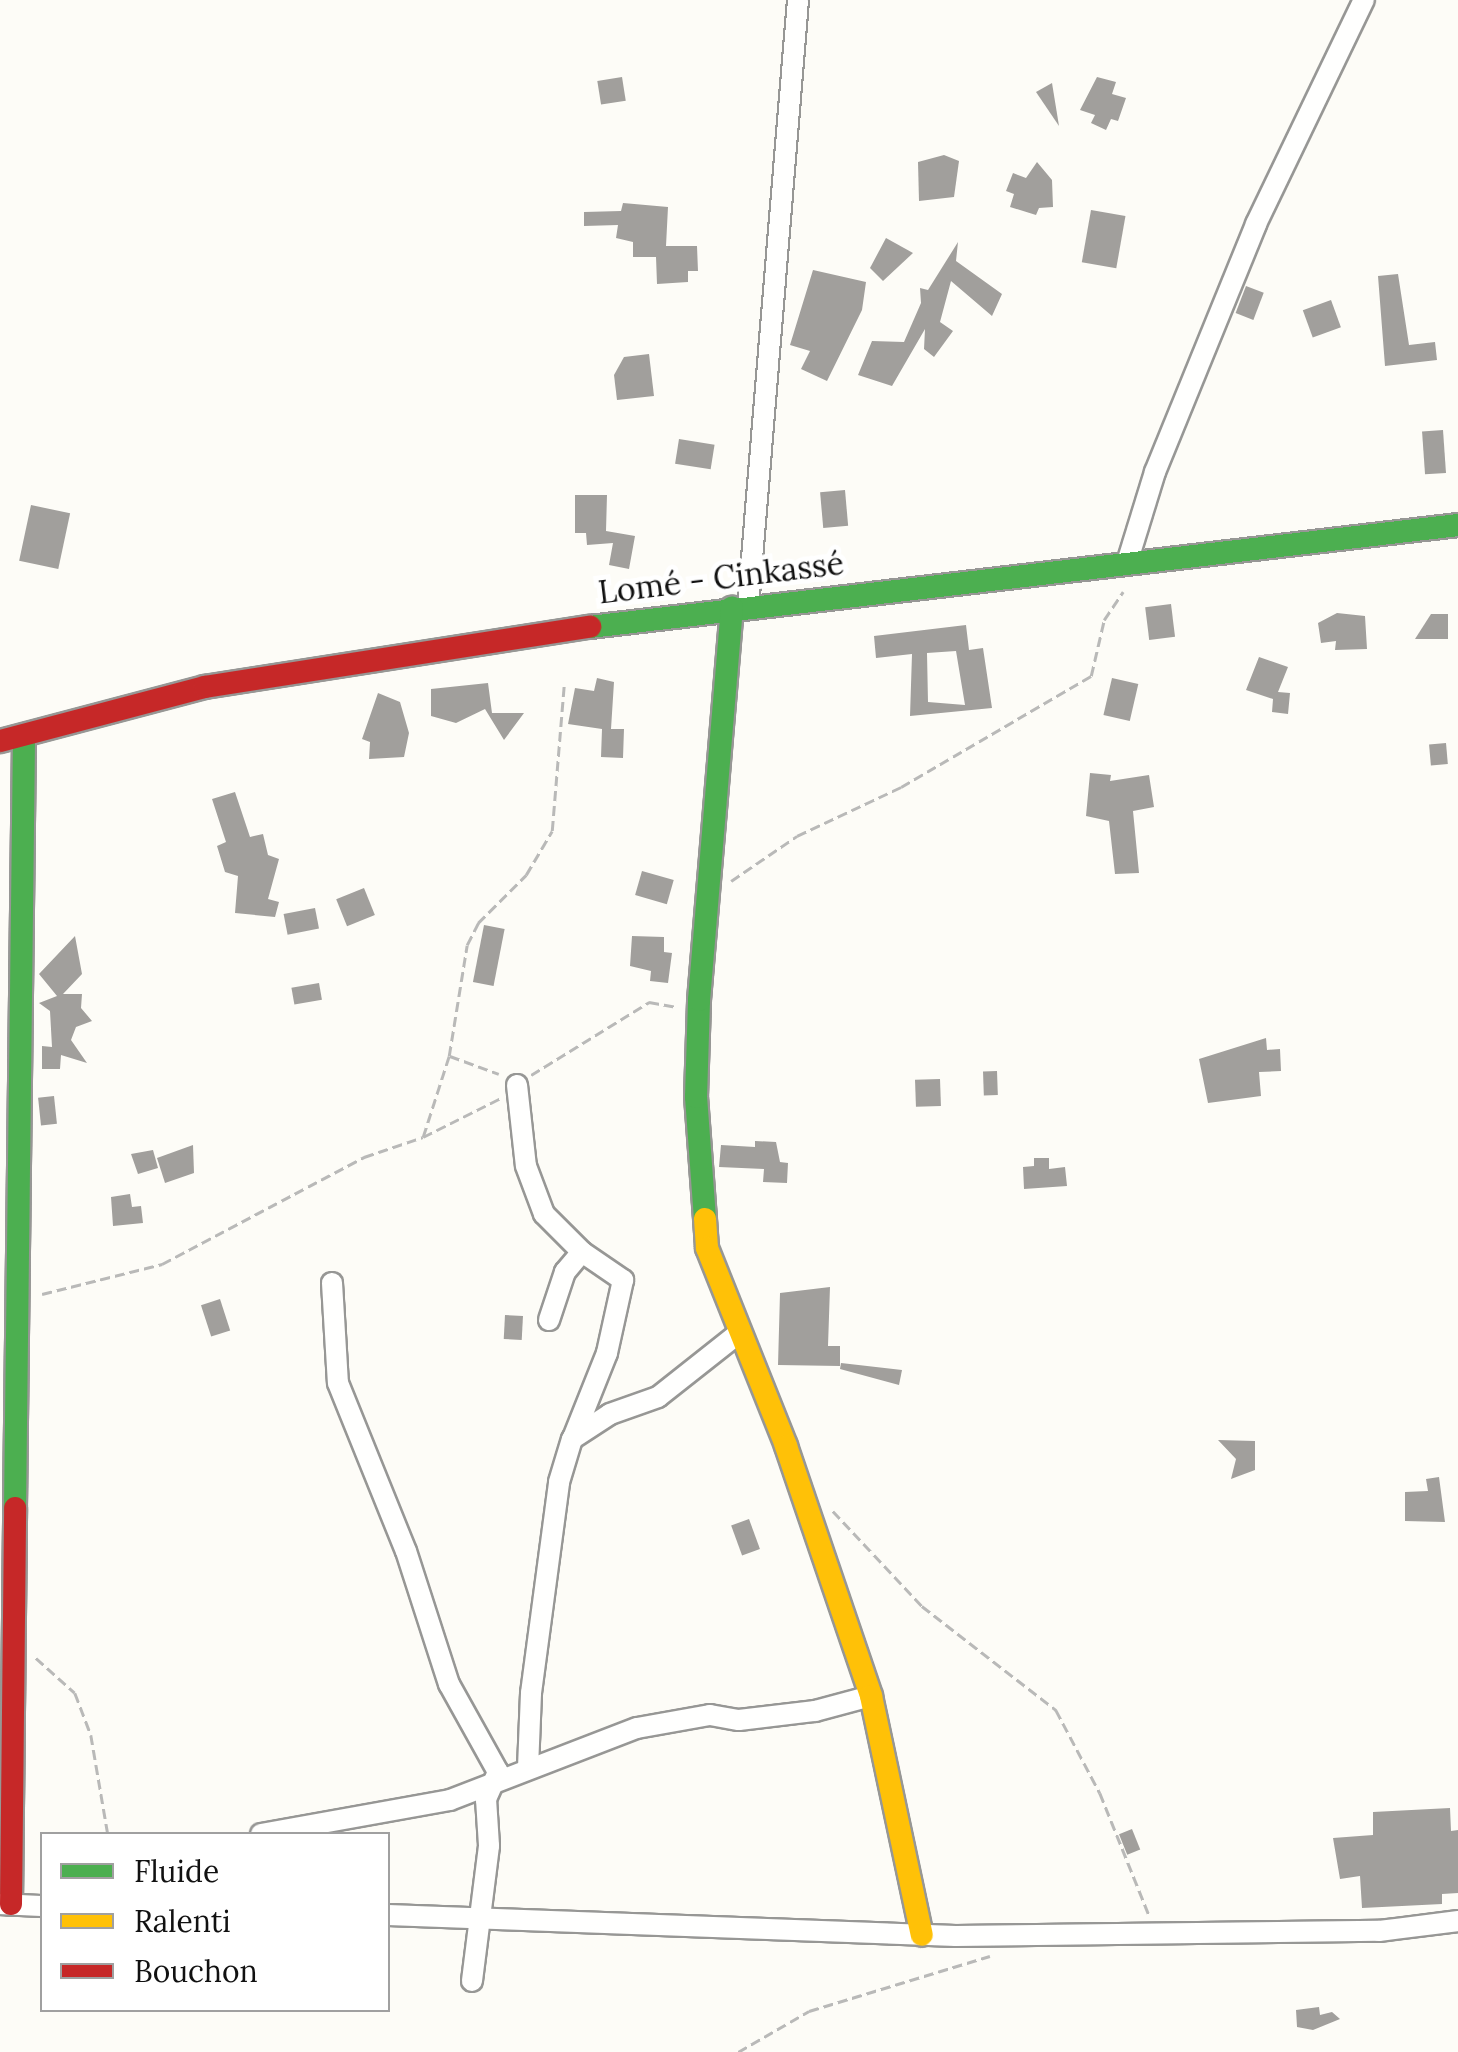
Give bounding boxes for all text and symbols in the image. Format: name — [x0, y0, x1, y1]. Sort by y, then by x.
street label: Lomé - Cinkassé — [596, 544, 846, 612]
legend — [40, 1832, 390, 2012]
text: Fluide — [134, 1852, 219, 1890]
text: Ralenti — [134, 1902, 231, 1940]
text: Bouchon — [134, 1952, 258, 1990]

